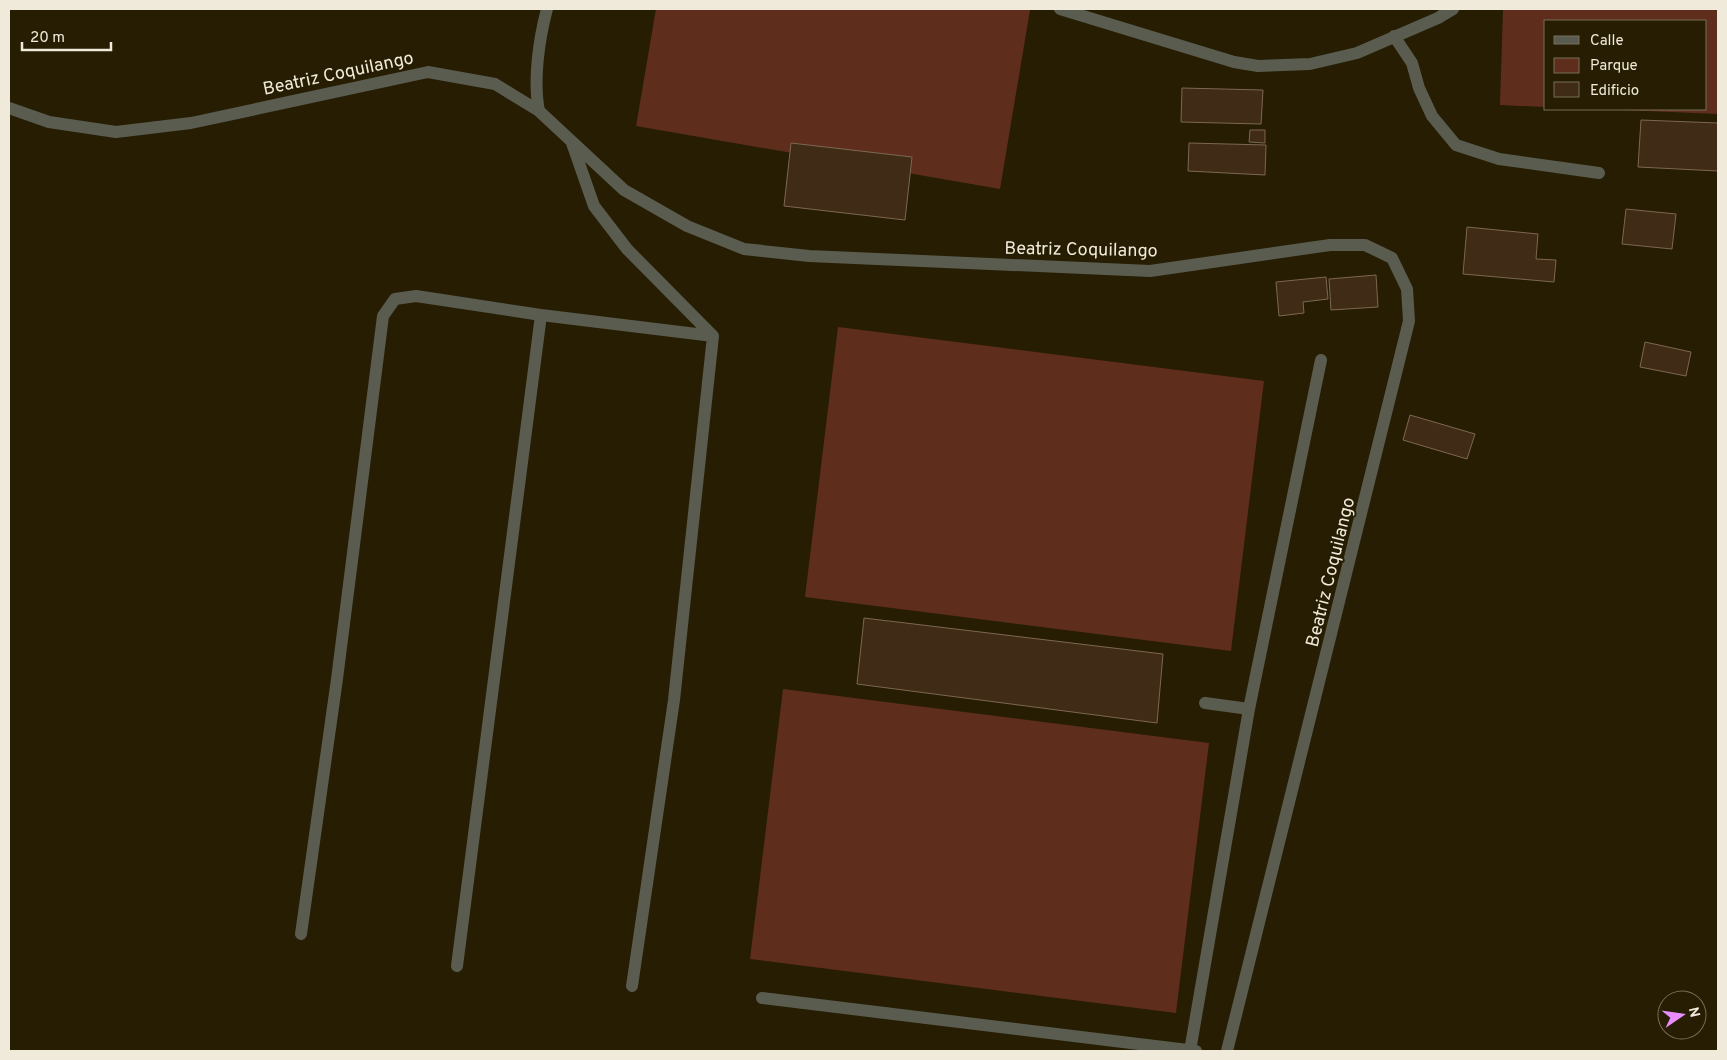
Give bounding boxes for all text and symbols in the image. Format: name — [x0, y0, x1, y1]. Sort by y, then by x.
scale bar — [22, 20, 111, 52]
legend — [1544, 20, 1707, 110]
text: 20 m — [30, 29, 65, 48]
text: Calle — [1590, 32, 1624, 51]
street label: Beatriz Coquilango — [261, 47, 416, 102]
text: Parque — [1590, 57, 1638, 76]
text: Edificio — [1590, 82, 1639, 101]
street label: Beatriz Coquilango — [1004, 238, 1158, 263]
street label: Beatriz Coquilango — [1302, 495, 1361, 650]
north arrow — [1657, 990, 1707, 1040]
text: N — [1684, 1006, 1703, 1019]

